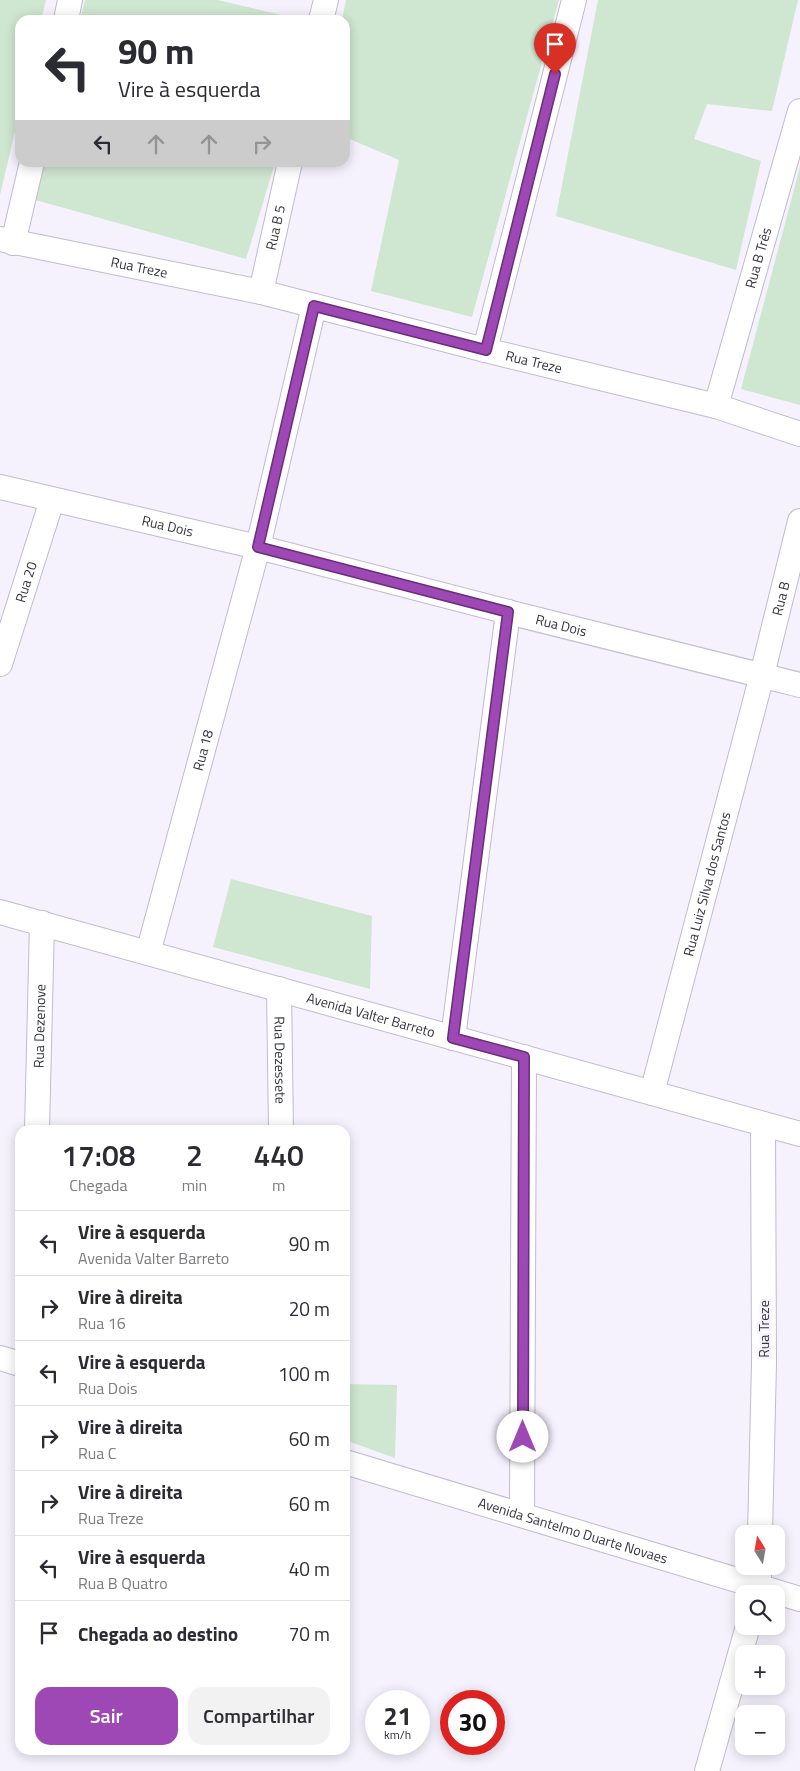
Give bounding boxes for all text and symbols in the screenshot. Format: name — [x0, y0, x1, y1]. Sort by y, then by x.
pin — [534, 23, 576, 74]
text: 90 m — [118, 24, 194, 78]
icon: arrive — [541, 30, 569, 58]
icon: left — [35, 35, 100, 100]
text: Vire à esquerda — [118, 72, 261, 106]
icon: left — [89, 130, 117, 158]
icon: ahead — [142, 130, 170, 158]
icon: ahead — [195, 130, 223, 158]
icon: right — [248, 130, 276, 158]
street label: Rua B 5 — [260, 203, 290, 252]
street label: Rua B Três — [739, 225, 776, 291]
street label: Rua Treze — [109, 251, 170, 283]
street label: Rua Treze — [504, 344, 564, 378]
street label: Rua Dois — [140, 509, 195, 542]
street label: Rua 20 — [9, 559, 42, 605]
street label: Rua B — [766, 579, 795, 618]
street label: Rua Dois — [533, 608, 589, 641]
street label: Rua 18 — [187, 727, 218, 773]
street label: Rua Luiz Silva dos Santos — [677, 809, 736, 959]
street label: Rua Dezenove — [27, 984, 51, 1068]
street label: Avenida Valter Barreto — [304, 987, 438, 1042]
street label: Rua Dezessete — [269, 1016, 292, 1104]
text: 17:08 — [61, 1132, 136, 1178]
text: 2 — [186, 1132, 203, 1178]
text: 440 — [253, 1132, 304, 1178]
text: Chegada — [69, 1173, 127, 1197]
text: min — [182, 1173, 207, 1197]
text: m — [272, 1173, 285, 1197]
text: Vire à esquerda — [78, 1217, 206, 1246]
icon: left — [35, 1229, 63, 1257]
text: 90 m — [289, 1229, 330, 1258]
text: Avenida Valter Barreto — [78, 1246, 229, 1270]
text: Vire à direita — [78, 1282, 183, 1311]
icon: right — [35, 1294, 63, 1322]
text: 20 m — [289, 1294, 330, 1323]
street label: Rua Treze — [753, 1300, 774, 1358]
text: Rua 16 — [78, 1311, 126, 1335]
text: Vire à esquerda — [78, 1347, 206, 1376]
icon: left — [35, 1359, 63, 1387]
text: 100 m — [278, 1359, 330, 1388]
text: Rua Dois — [78, 1376, 138, 1400]
position arrow — [496, 1410, 548, 1462]
text: Vire à direita — [78, 1412, 183, 1441]
icon: right — [35, 1424, 63, 1452]
text: 60 m — [289, 1424, 330, 1453]
text: Rua C — [78, 1441, 117, 1465]
text: Vire à direita — [78, 1477, 183, 1506]
icon: right — [35, 1489, 63, 1517]
text: 60 m — [289, 1489, 330, 1518]
street label: Avenida Santelmo Duarte Novaes — [476, 1492, 670, 1569]
text: Rua Treze — [78, 1506, 144, 1530]
north arrow — [735, 1525, 785, 1575]
map controls — [735, 1525, 785, 1755]
text: Vire à esquerda — [78, 1542, 206, 1571]
icon: left — [35, 1554, 63, 1582]
text: 40 m — [289, 1554, 330, 1583]
text: Rua B Quatro — [78, 1571, 168, 1595]
button: search — [735, 1585, 785, 1635]
icon: arrive — [35, 1619, 63, 1647]
text: Chegada ao destino — [78, 1619, 238, 1648]
text: 70 m — [289, 1619, 330, 1648]
button: + — [735, 1645, 785, 1695]
button: Sair — [35, 1687, 178, 1745]
button: Compartilhar — [188, 1687, 330, 1745]
speed limit sign: 30 — [440, 1690, 505, 1755]
text: 21 — [383, 1697, 412, 1735]
button: − — [735, 1705, 785, 1755]
text: km/h — [384, 1725, 411, 1744]

